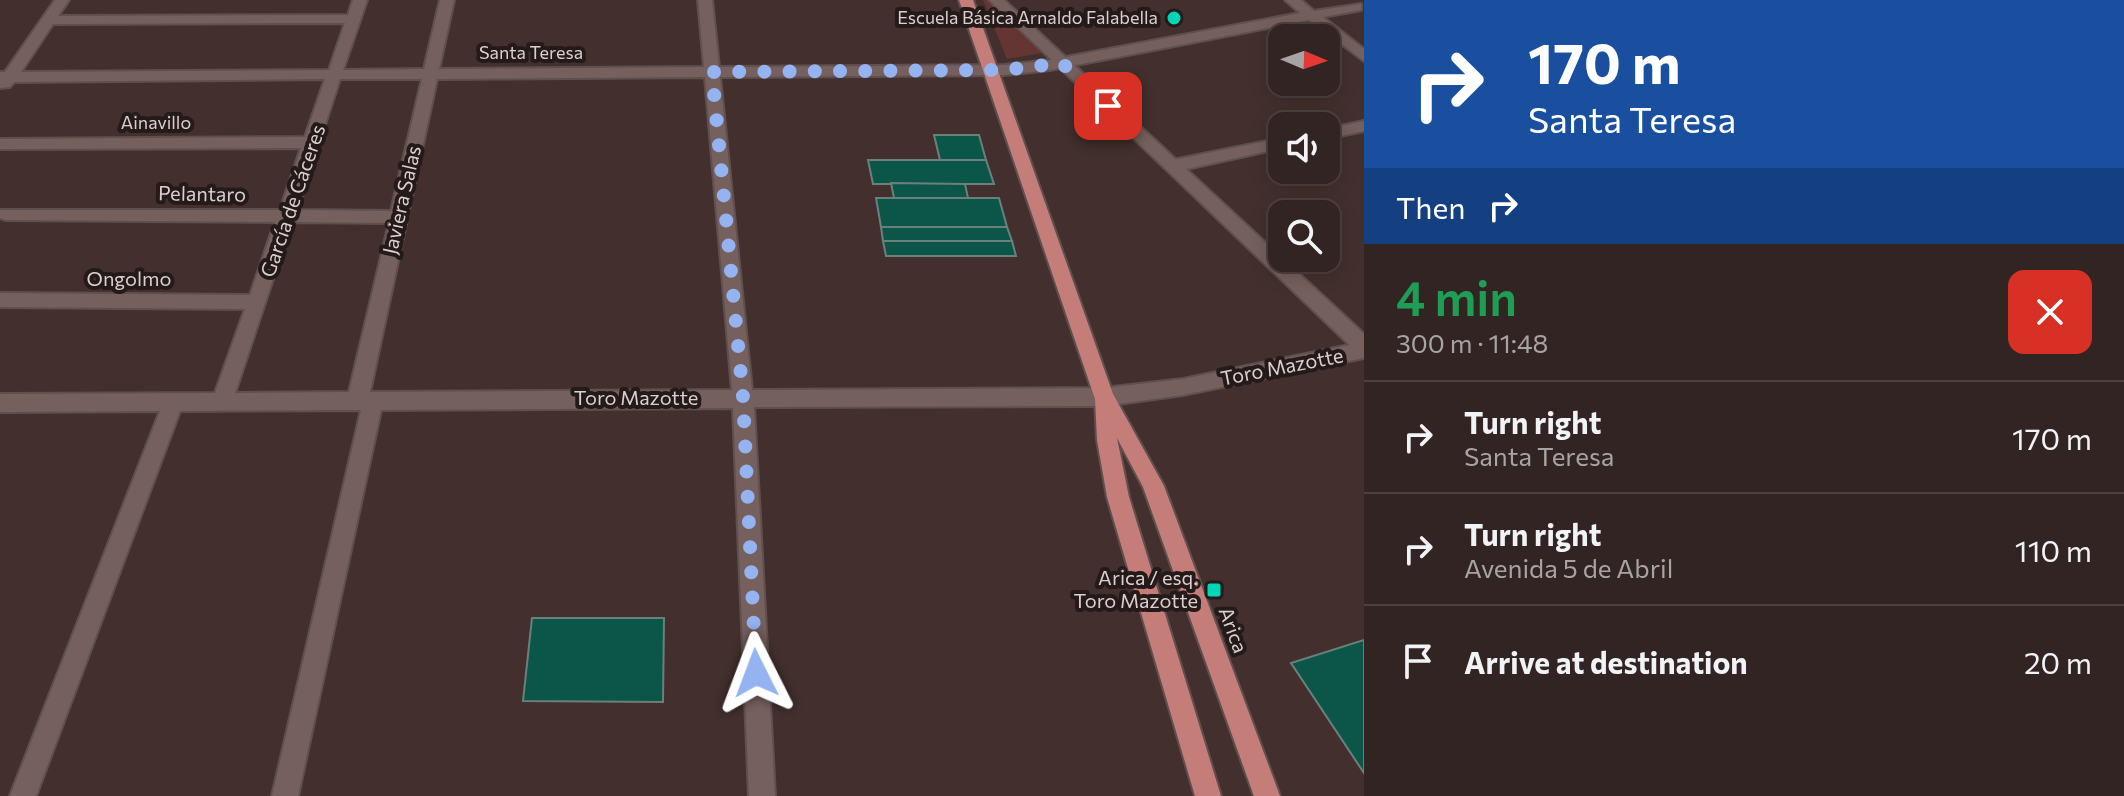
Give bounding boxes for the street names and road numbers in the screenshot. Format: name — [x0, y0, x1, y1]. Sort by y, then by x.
street label: Santa Teresa — [479, 41, 583, 63]
street label: Ainavillo — [121, 111, 191, 133]
street label: García de Cáceres — [255, 121, 329, 280]
street label: Javiera Salas — [377, 143, 425, 257]
street label: Pelantaro — [158, 180, 246, 206]
street label: Ongolmo — [87, 266, 171, 290]
street label: Toro Mazotte — [1218, 342, 1345, 390]
street label: Toro Mazotte — [574, 385, 698, 409]
street label: Arica — [1215, 603, 1253, 656]

